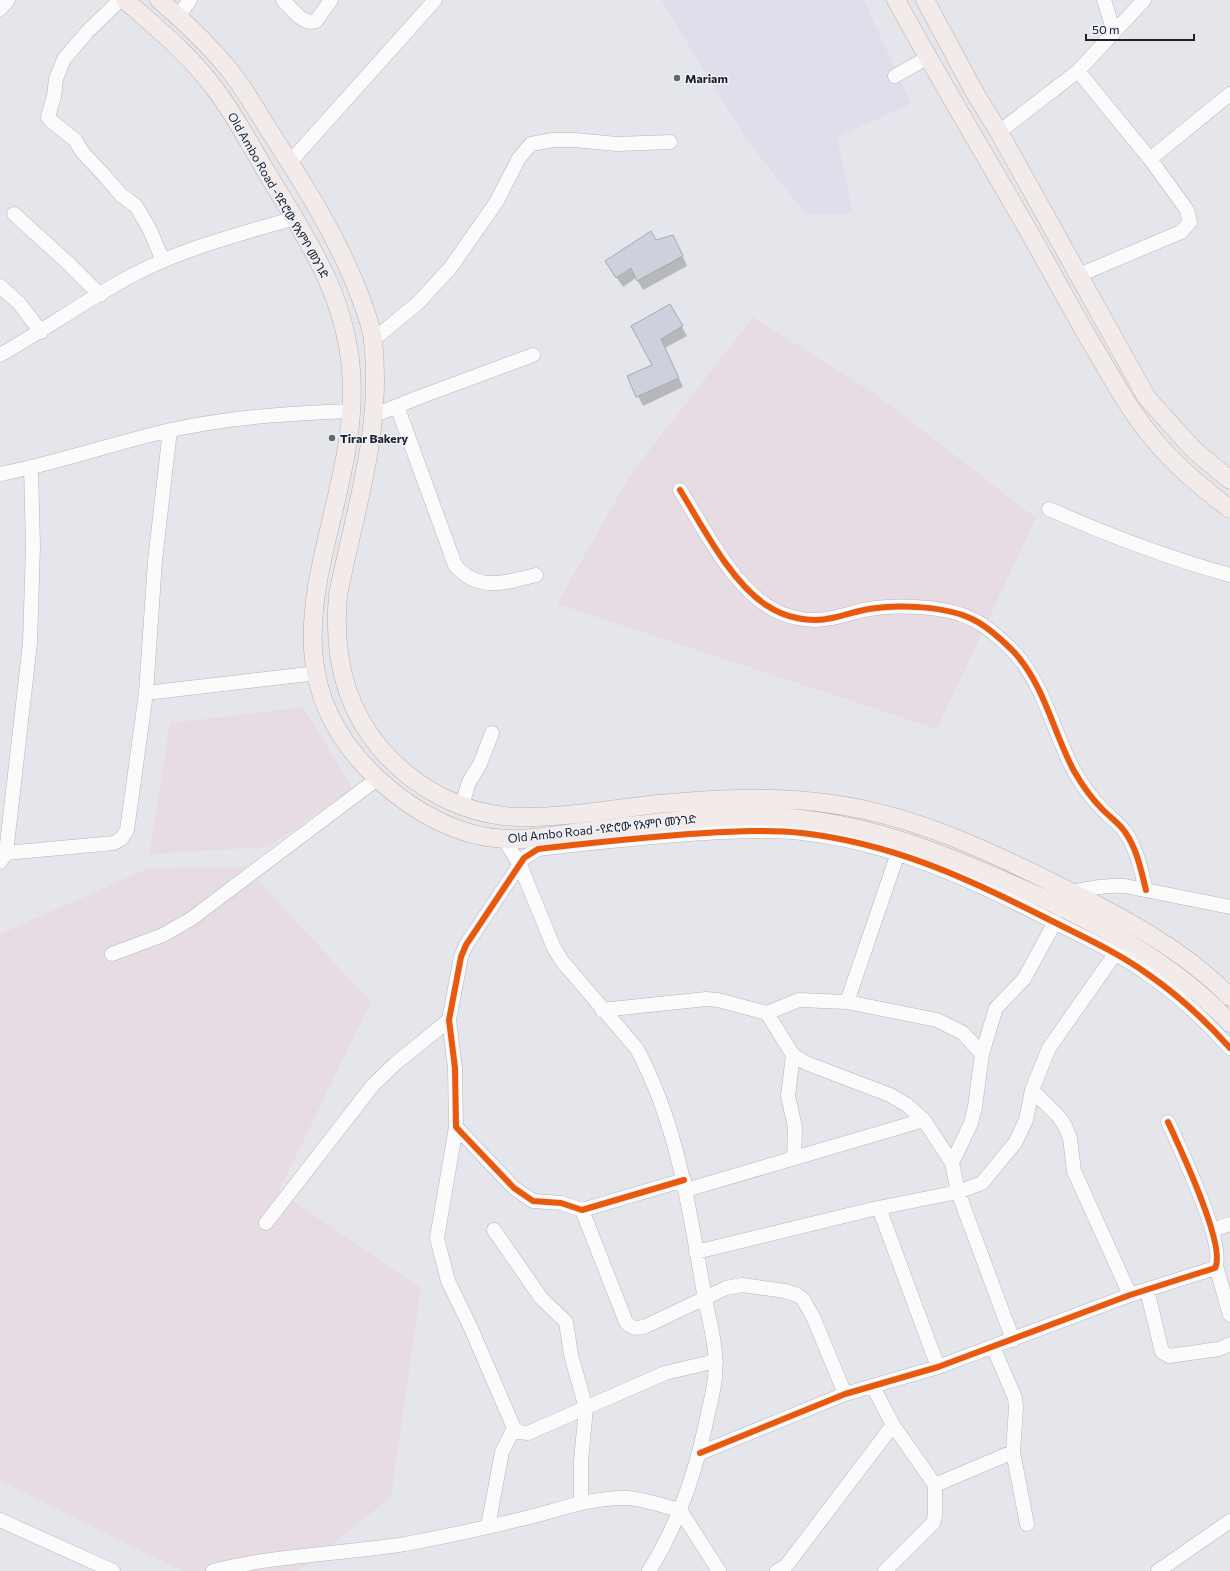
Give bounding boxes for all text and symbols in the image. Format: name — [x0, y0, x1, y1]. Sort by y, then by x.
scale bar — [1086, 16, 1194, 42]
text: 50 m — [1092, 22, 1120, 36]
place label: Mariam — [685, 71, 728, 85]
marker: Mariam — [672, 73, 682, 83]
street label: Old Ambo Road -የድሮው የአምቦ መንገድ — [226, 109, 333, 281]
place label: Tirar Bakery — [340, 431, 409, 445]
marker: Tirar Bakery — [327, 433, 337, 443]
street label: Old Ambo Road -የድሮው የአምቦ መንገድ — [507, 811, 698, 845]

